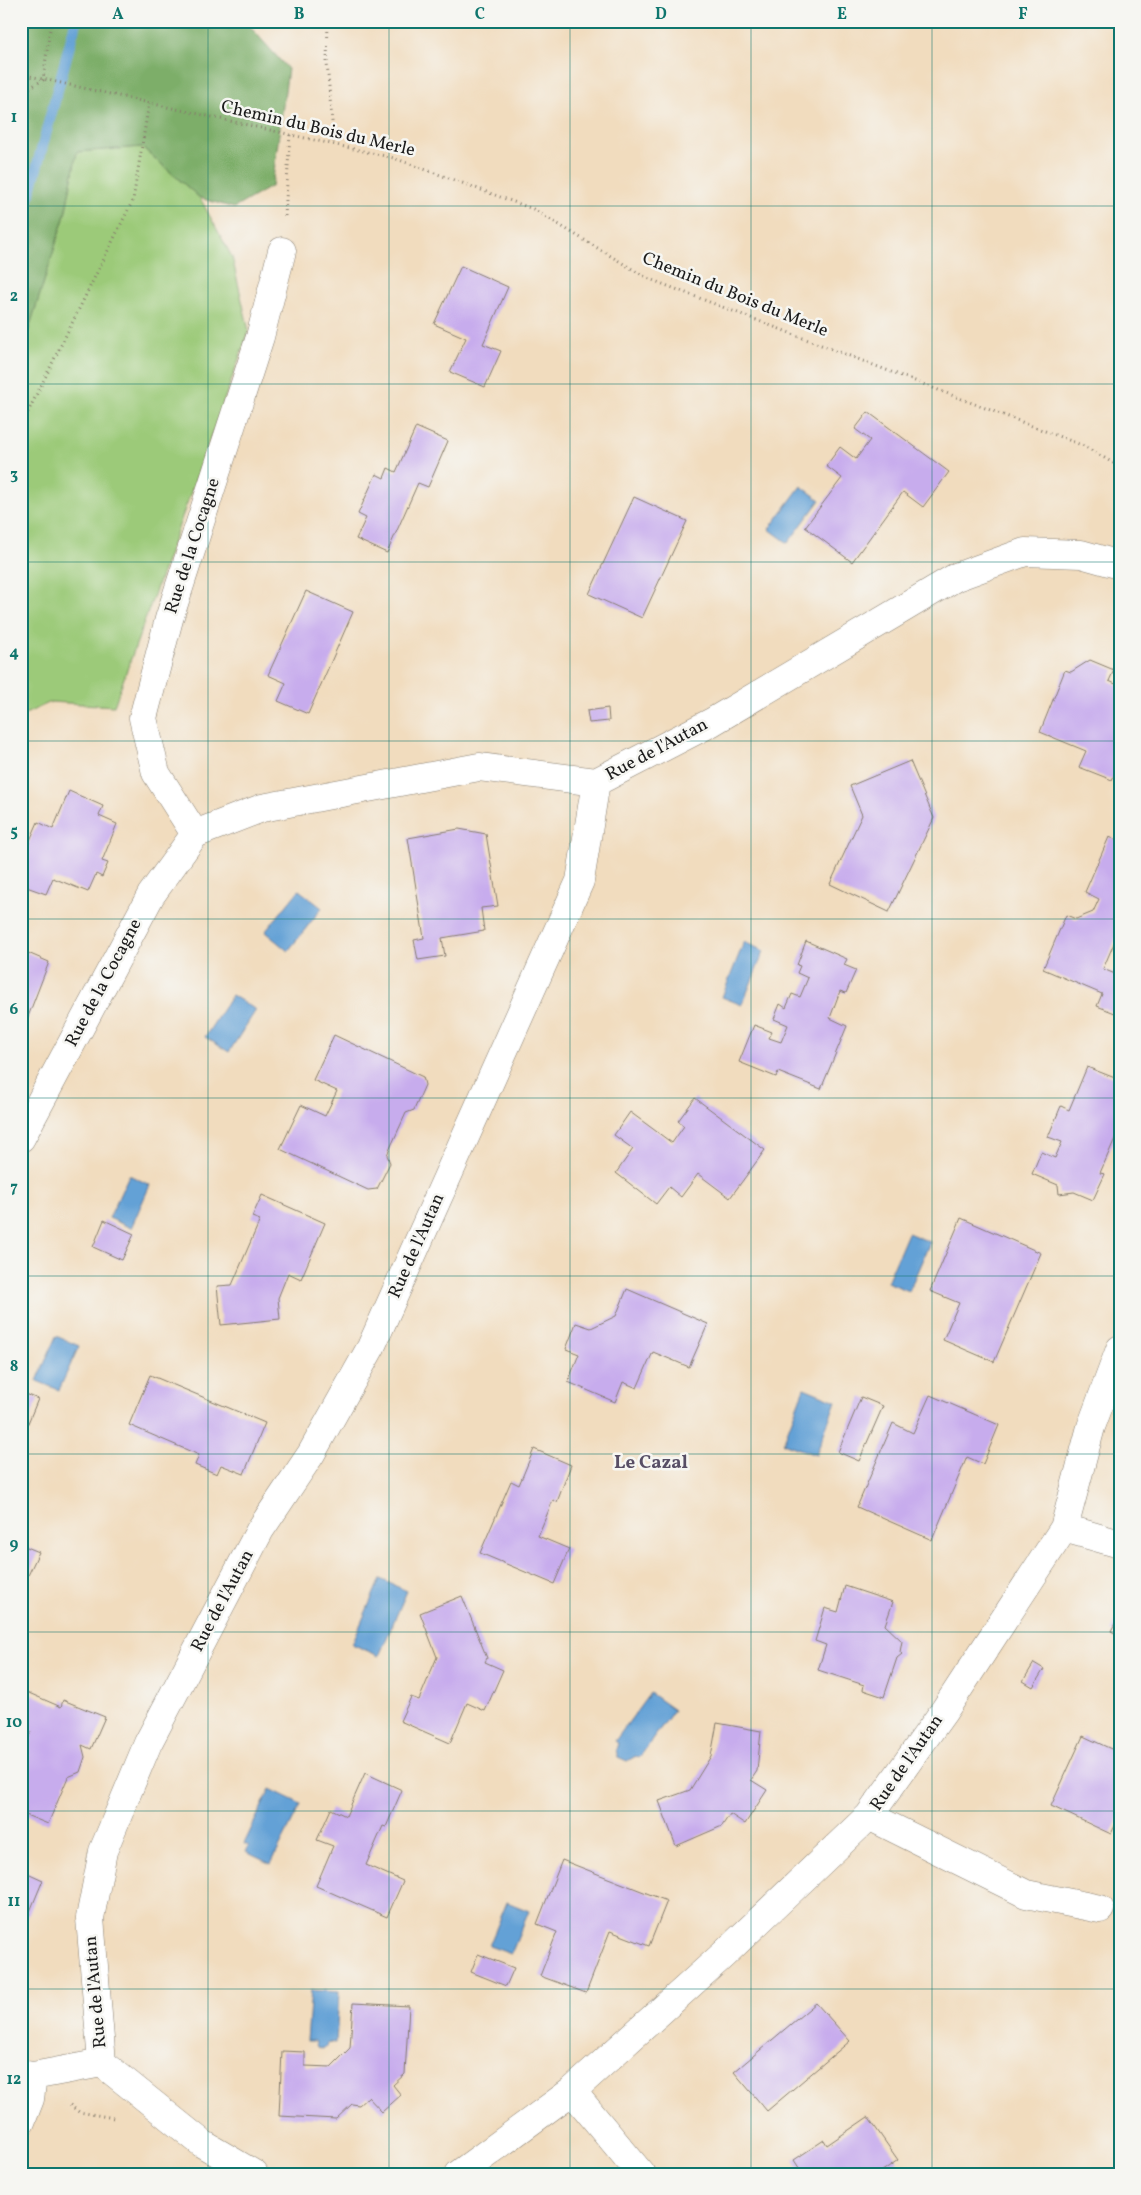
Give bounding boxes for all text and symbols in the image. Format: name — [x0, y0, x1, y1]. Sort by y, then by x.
text: A — [112, 4, 124, 26]
text: B — [294, 4, 305, 26]
text: C — [475, 4, 485, 26]
text: D — [655, 4, 667, 26]
text: E — [837, 4, 847, 26]
text: F — [1018, 4, 1028, 26]
street label: Chemin du Bois du Merle — [219, 95, 417, 163]
text: 1 — [11, 107, 17, 129]
street label: Chemin du Bois du Merle — [638, 246, 832, 344]
text: 2 — [10, 286, 18, 308]
text: 3 — [10, 464, 18, 486]
street label: Rue de la Cocagne — [159, 475, 227, 617]
text: 4 — [9, 642, 19, 664]
street label: Rue de l'Autan — [601, 712, 713, 787]
text: 5 — [10, 821, 18, 843]
street label: Rue de la Cocagne — [60, 915, 148, 1051]
text: 6 — [10, 999, 19, 1021]
text: 7 — [10, 1177, 18, 1199]
street label: Rue de l'Autan — [383, 1189, 451, 1302]
text: 8 — [10, 1356, 18, 1378]
district label: Le Cazal — [614, 1450, 688, 1476]
text: 9 — [10, 1534, 19, 1556]
street label: Rue de l'Autan — [186, 1545, 261, 1657]
street label: Rue de l'Autan — [864, 1710, 950, 1816]
text: 10 — [6, 1712, 22, 1734]
text: 11 — [8, 1891, 20, 1913]
street label: Rue de l'Autan — [79, 1935, 113, 2049]
text: 12 — [7, 2069, 21, 2091]

